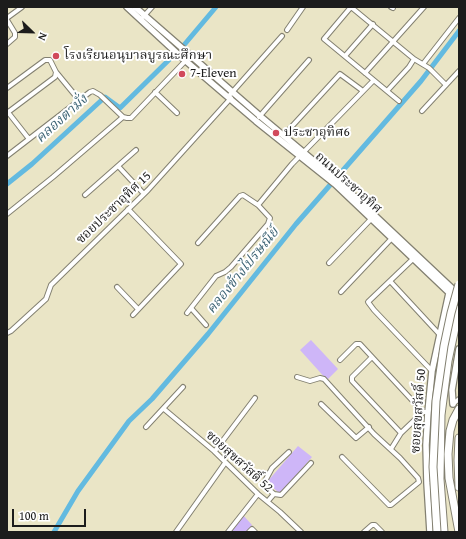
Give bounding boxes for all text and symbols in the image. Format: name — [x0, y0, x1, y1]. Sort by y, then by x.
north arrow — [12, 12, 52, 52]
text: N — [34, 30, 52, 43]
place label: โรงเรียนอนุบาลบูรณะศึกษา — [64, 48, 212, 64]
marker: โรงเรียนอนุบาลบูรณะศึกษา — [51, 51, 61, 61]
place label: 7-Eleven — [190, 66, 237, 82]
marker: 7-Eleven — [177, 69, 187, 79]
water label: คลองตามั่ง — [32, 91, 92, 147]
place label: ประชาอุทิศ6 — [284, 125, 350, 141]
marker: ประชาอุทิศ6 — [271, 128, 281, 138]
street label: ถนนประชาอุทิศ — [311, 149, 385, 217]
street label: ซอยประชาอุทิศ 15 — [73, 168, 155, 248]
water label: คลองข้างไปรษณีย์ — [203, 225, 283, 317]
street label: ซอยสุขสวัสดิ์ 50 — [408, 368, 430, 454]
street label: ซอยสุขสวัสดิ์ 52 — [202, 428, 276, 496]
scale bar — [14, 501, 88, 527]
text: 100 m — [19, 507, 49, 524]

